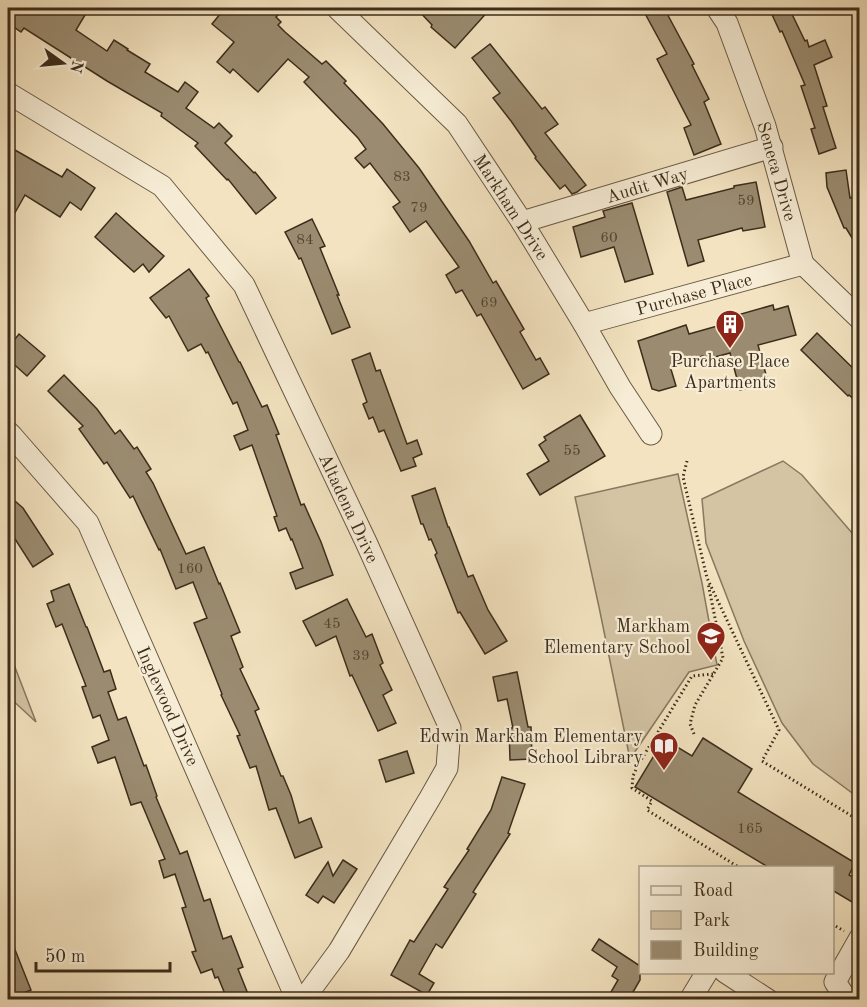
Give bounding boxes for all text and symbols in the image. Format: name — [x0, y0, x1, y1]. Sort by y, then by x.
north arrow — [33, 33, 93, 93]
text: N — [66, 58, 85, 75]
street label: Seneca Drive — [753, 120, 799, 223]
street label: Markham Drive — [469, 151, 551, 264]
street label: Audit Way — [604, 165, 691, 207]
house number: 83 — [393, 170, 411, 185]
house number: 59 — [737, 194, 755, 209]
house number: 79 — [410, 201, 428, 216]
house number: 60 — [600, 231, 618, 246]
house number: 84 — [296, 233, 314, 248]
street label: Purchase Place — [634, 271, 754, 319]
house number: 69 — [480, 296, 498, 311]
building icon: Purchase Place Apartments — [714, 308, 746, 350]
place label: Purchase Place Apartments — [670, 353, 790, 392]
house number: 55 — [563, 444, 581, 459]
street label: Altadena Drive — [315, 451, 381, 566]
house number: 160 — [177, 562, 203, 577]
house number: 45 — [323, 617, 341, 632]
place label: Markham Elementary School — [543, 618, 690, 657]
school or university icon: Markham Elementary School — [695, 620, 727, 662]
street label: Inglewood Drive — [133, 644, 201, 769]
house number: 39 — [352, 649, 370, 664]
place label: Edwin Markham Elementary School Library — [419, 728, 643, 767]
library icon: Edwin Markham Elementary School Library — [648, 730, 680, 772]
house number: 165 — [737, 822, 763, 837]
legend — [639, 866, 834, 974]
text: Road — [693, 882, 733, 900]
text: Park — [693, 912, 730, 930]
scale bar — [36, 935, 170, 973]
text: Building — [693, 942, 759, 960]
text: 50 m — [45, 948, 85, 966]

